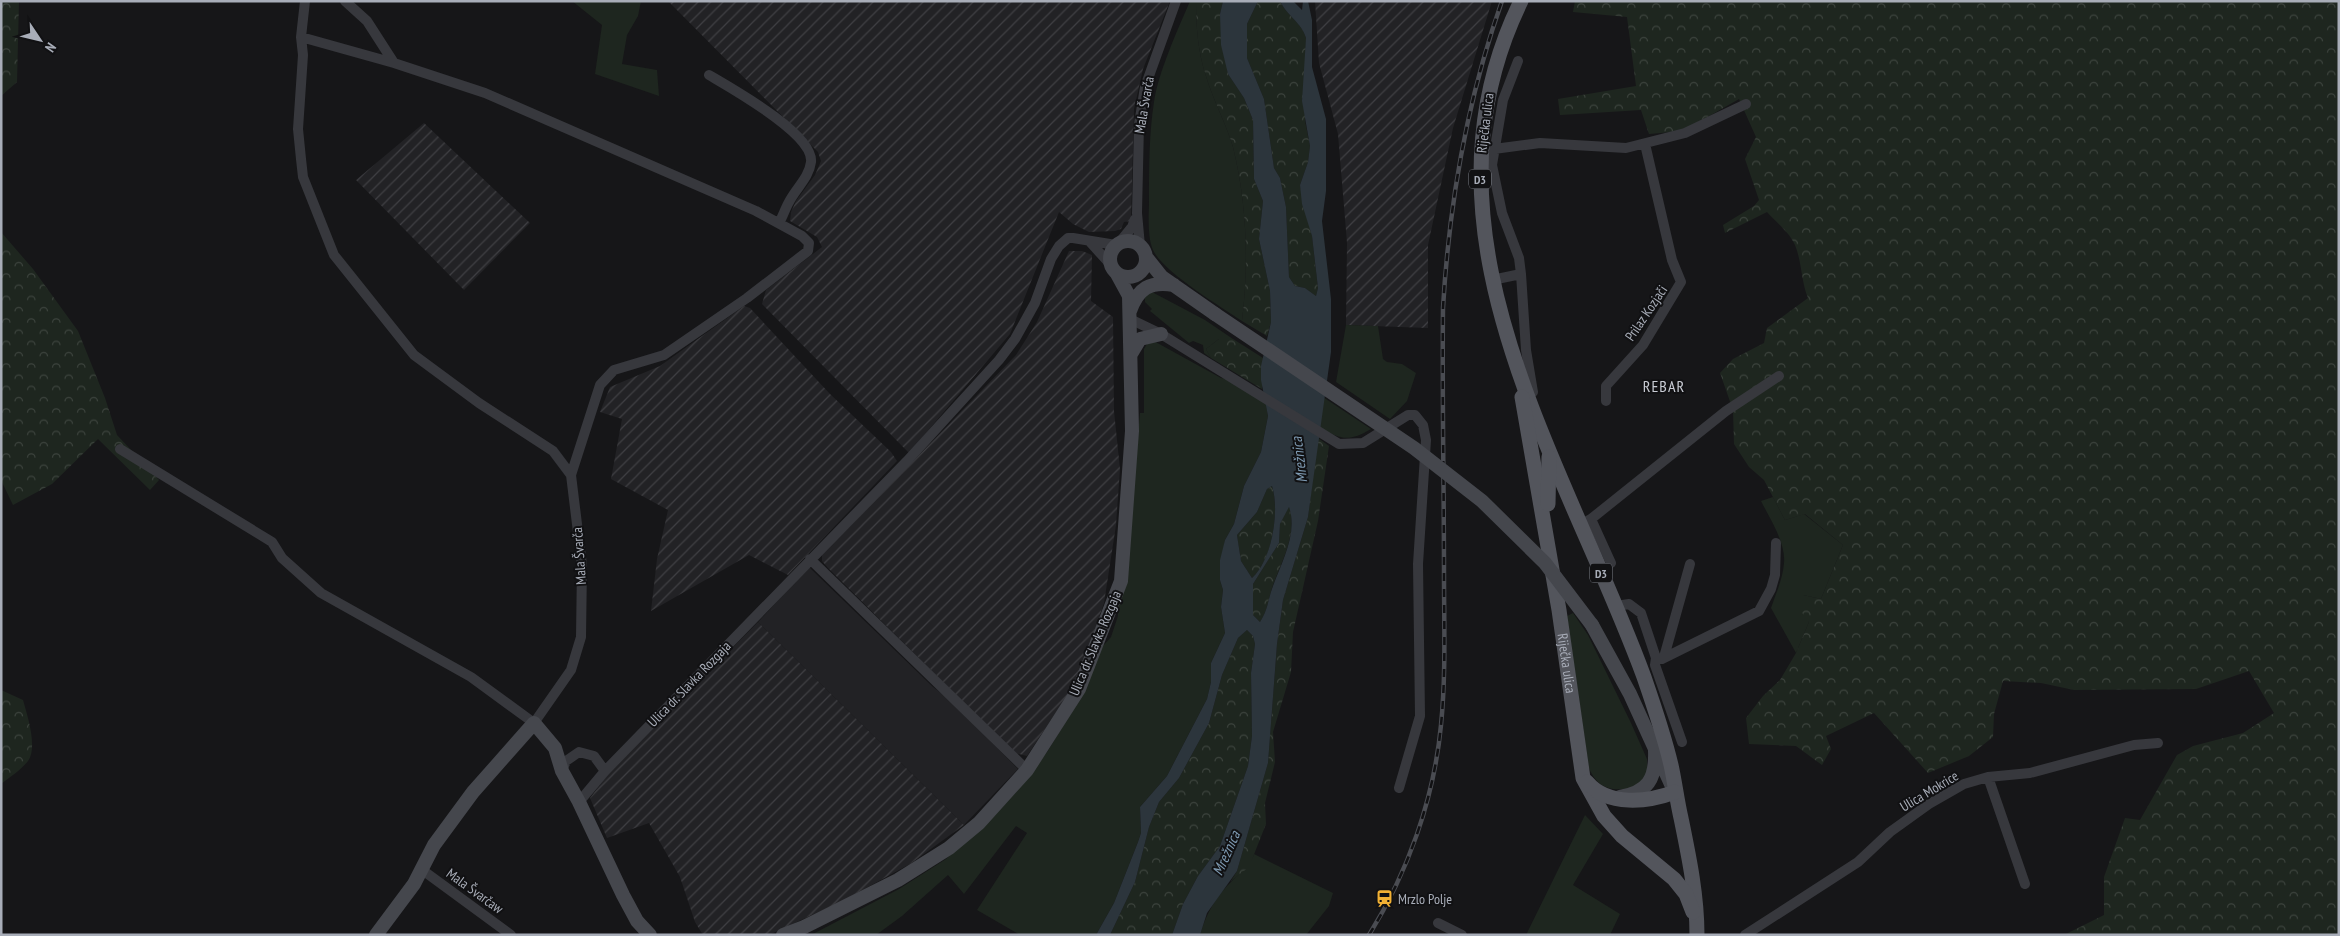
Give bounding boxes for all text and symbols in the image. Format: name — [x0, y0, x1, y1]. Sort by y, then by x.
north arrow — [15, 15, 65, 65]
text: N — [41, 39, 60, 56]
street label: Mala Švarča — [1130, 75, 1158, 135]
street label: Riječka ulica — [1472, 92, 1498, 154]
road number: D3 — [1469, 170, 1491, 188]
street label: Prilaz Kozjači — [1621, 282, 1671, 344]
district label: REBAR — [1643, 376, 1685, 396]
water label: Mrežnica — [1287, 435, 1311, 484]
street label: Mala Švarča — [568, 527, 590, 585]
road number: D3 — [1590, 564, 1612, 582]
street label: Ulica dr. Slavka Rozgaja — [1065, 588, 1125, 698]
street label: Riječka ulica — [1553, 632, 1580, 694]
street label: Ulica dr. Slavka Rozgaja — [644, 637, 734, 731]
street label: Ulica Mokrice — [1897, 766, 1962, 815]
water label: Mrežnica — [1208, 827, 1245, 878]
street label: Mala Švarčaw — [443, 864, 508, 918]
station icon: Mrzlo Polje — [1374, 889, 1394, 909]
place label: Mrzlo Polje — [1398, 890, 1452, 908]

